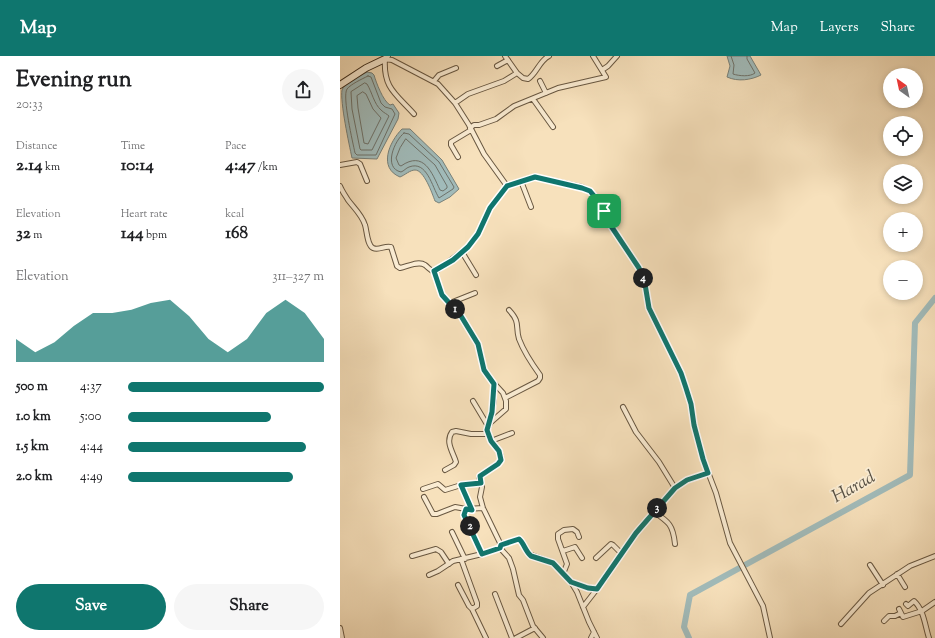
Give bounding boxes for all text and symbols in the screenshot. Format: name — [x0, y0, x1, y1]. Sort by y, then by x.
text: Map — [20, 15, 57, 42]
text: Map — [771, 18, 798, 38]
text: Layers — [820, 18, 858, 38]
text: Share — [880, 18, 915, 38]
text: Evening run — [16, 65, 132, 97]
north arrow — [883, 68, 923, 108]
map controls — [883, 68, 923, 300]
button: share — [282, 69, 324, 111]
text: 20:33 — [16, 96, 43, 114]
button: locate — [883, 116, 923, 156]
text: Distance — [16, 138, 57, 154]
text: Time — [121, 138, 145, 154]
text: Pace — [225, 138, 246, 154]
text: 2.14 — [16, 154, 43, 178]
text: 10:14 — [121, 154, 154, 178]
text: 4:47 — [225, 154, 255, 178]
text: km — [43, 159, 60, 175]
text: /km — [255, 159, 278, 175]
button: layers — [883, 164, 923, 204]
pin — [587, 194, 621, 228]
icon: arrive — [593, 200, 615, 222]
text: Elevation — [16, 206, 61, 222]
text: Heart rate — [121, 206, 168, 222]
text: kcal — [225, 206, 244, 222]
button: + — [883, 212, 923, 252]
text: 32 — [16, 222, 31, 246]
text: 144 — [121, 222, 144, 246]
text: 168 — [225, 222, 248, 246]
text: m — [31, 227, 42, 243]
text: bpm — [144, 227, 167, 243]
button: − — [883, 260, 923, 300]
text: Elevation — [16, 268, 69, 286]
text: 311–327 m — [272, 268, 324, 286]
pin: 4 — [633, 268, 653, 288]
text: 4 — [640, 270, 646, 286]
pin: 1 — [445, 299, 465, 319]
text: 1 — [453, 301, 457, 317]
text: 500 m — [16, 378, 48, 396]
text: 4:37 — [80, 378, 102, 396]
text: 1.0 km — [16, 408, 51, 426]
text: 5:00 — [80, 408, 101, 426]
text: 1.5 km — [16, 438, 49, 456]
text: 4:44 — [80, 438, 103, 456]
water label: Harad — [827, 465, 881, 511]
text: 2.0 km — [16, 468, 53, 486]
text: 4:49 — [80, 468, 103, 486]
pin: 3 — [647, 498, 667, 518]
text: 3 — [655, 500, 659, 516]
pin: 2 — [460, 516, 480, 536]
text: 2 — [467, 518, 473, 534]
button: Save — [16, 584, 166, 630]
button: Share — [174, 584, 324, 630]

